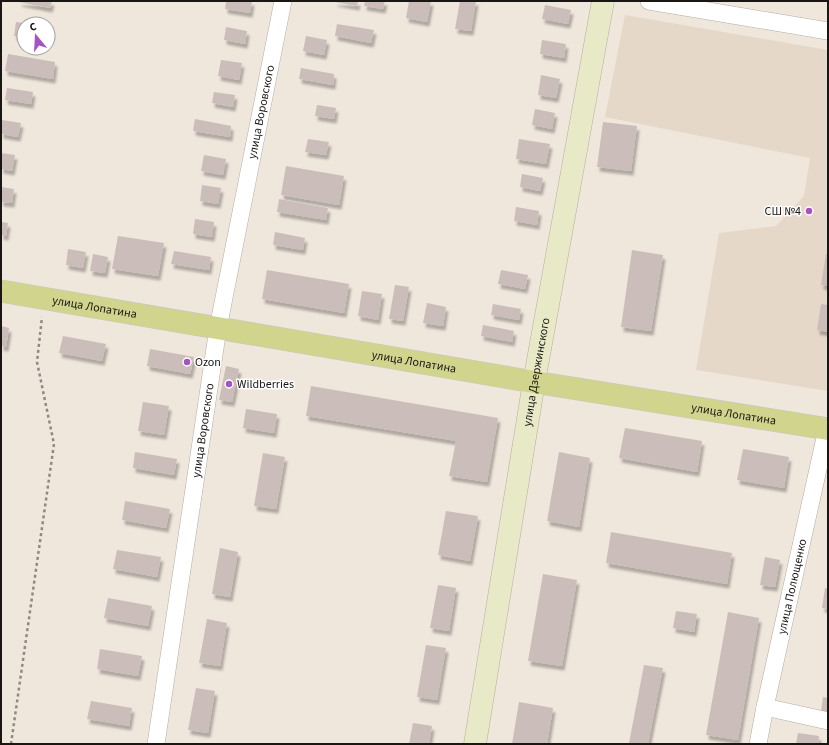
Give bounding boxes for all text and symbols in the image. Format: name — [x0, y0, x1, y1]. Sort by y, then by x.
north arrow — [16, 16, 56, 56]
text: С — [28, 19, 39, 35]
street label: улица Воровского — [243, 63, 279, 160]
place label: СШ №4 — [765, 203, 801, 220]
marker: СШ №4 — [804, 206, 814, 216]
street label: улица Лопатина — [51, 291, 138, 323]
street label: улица Дзержинского — [518, 316, 554, 428]
street label: улица Лопатина — [370, 346, 458, 377]
place label: Ozon — [195, 354, 221, 371]
marker: Ozon — [182, 357, 192, 367]
place label: Wildberries — [237, 376, 294, 393]
marker: Wildberries — [224, 379, 234, 389]
street label: улица Воровского — [187, 382, 218, 479]
street label: улица Лопатина — [690, 399, 777, 429]
street label: улица Полющенко — [773, 537, 811, 636]

